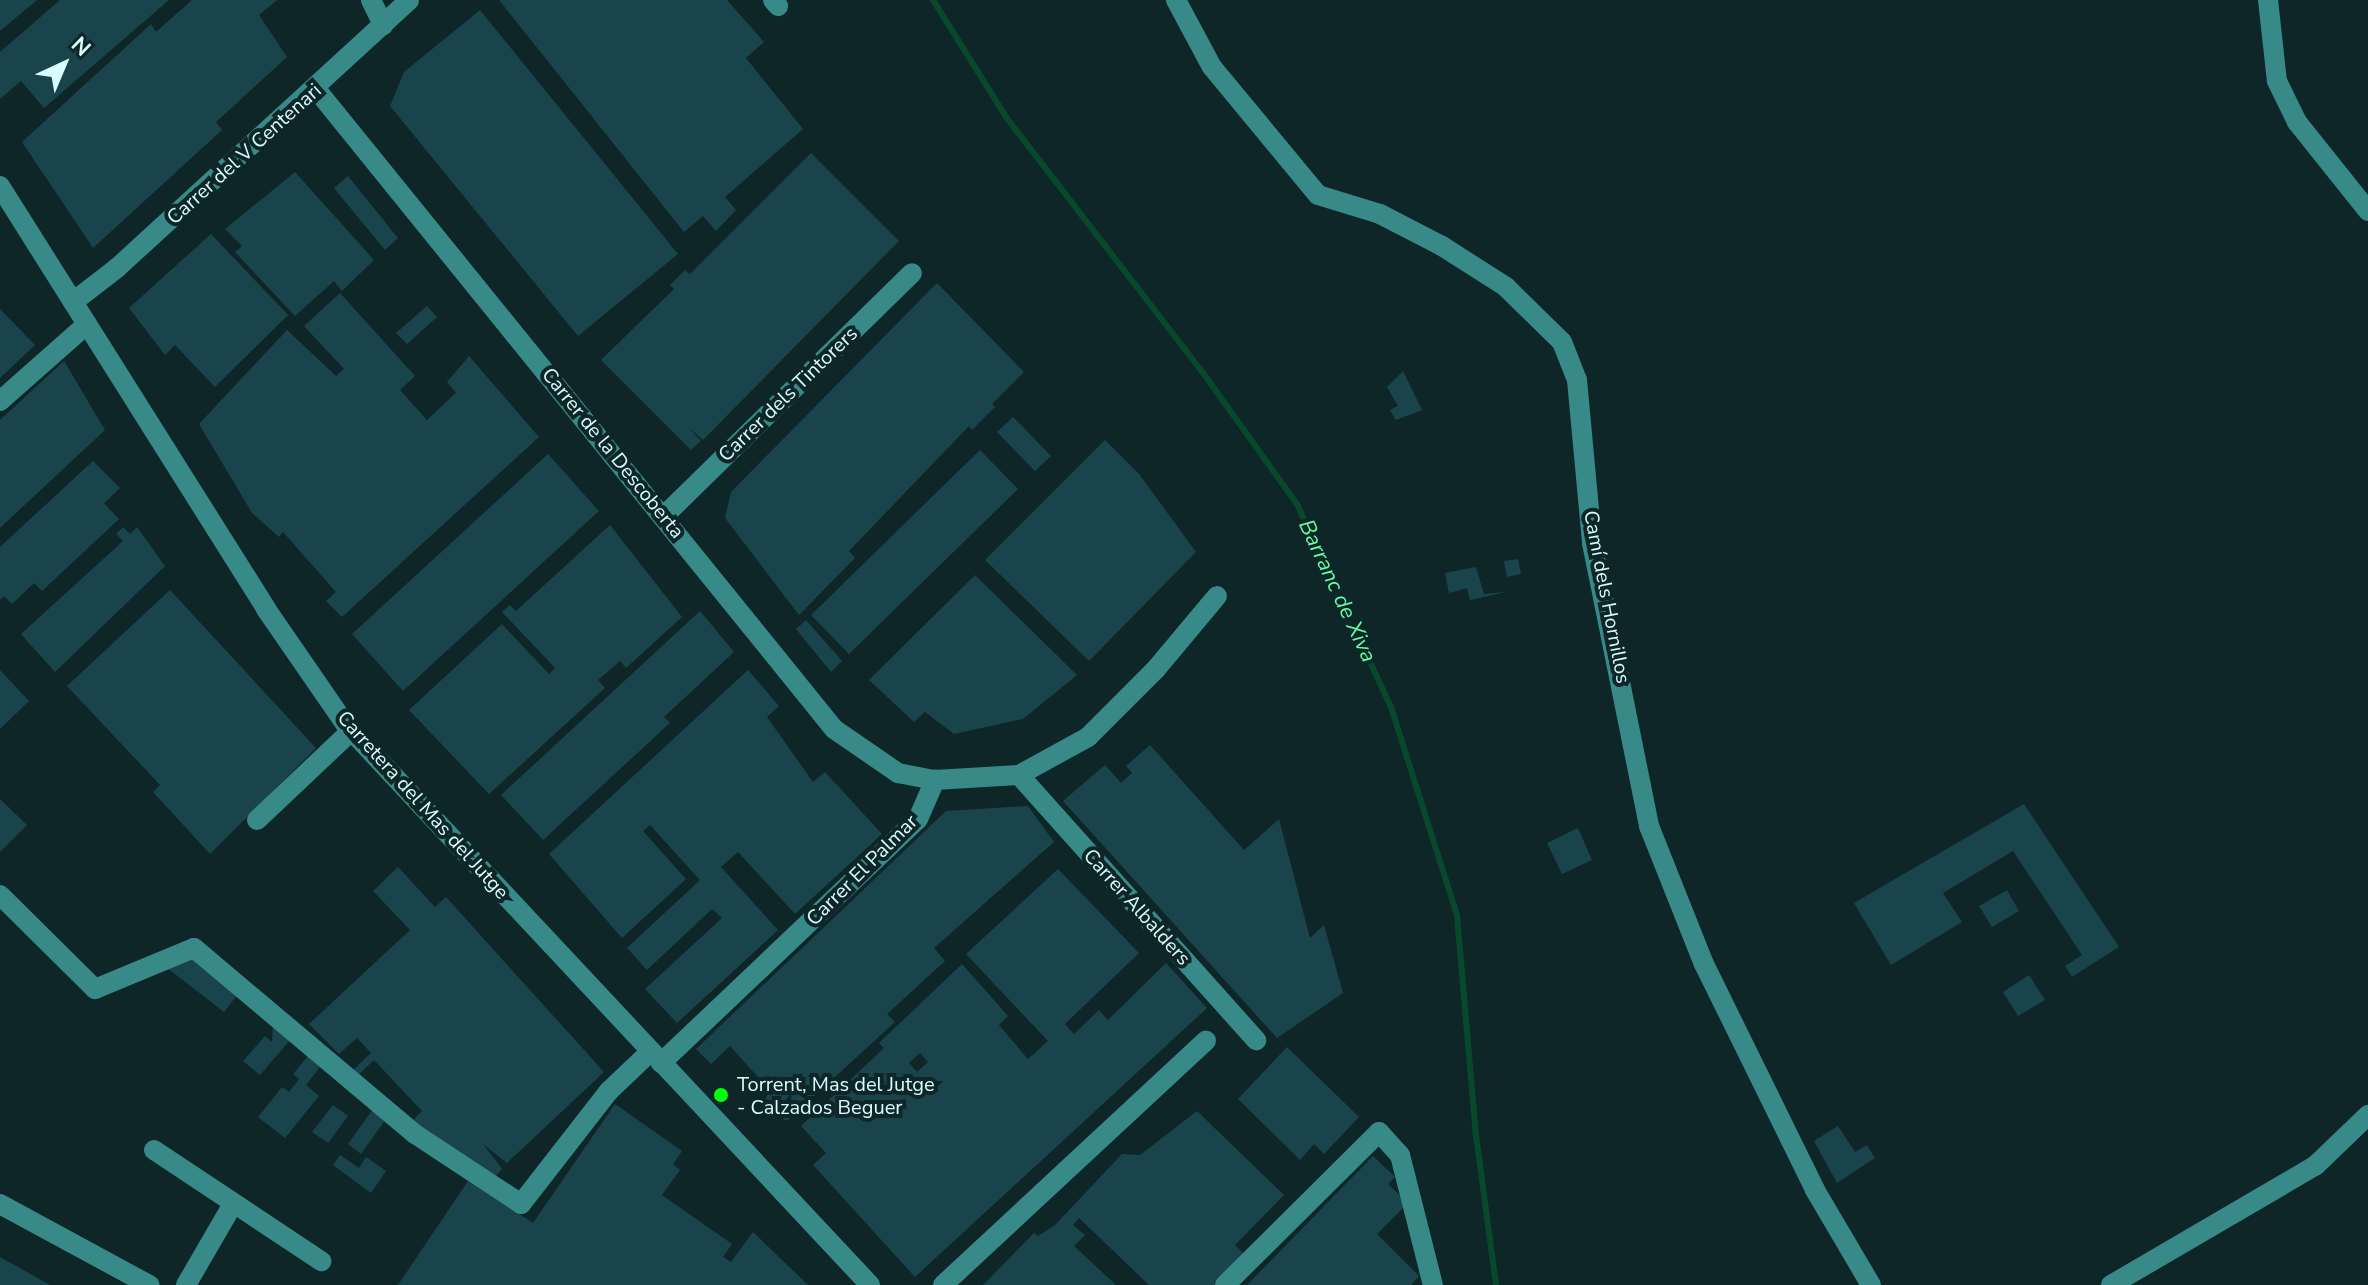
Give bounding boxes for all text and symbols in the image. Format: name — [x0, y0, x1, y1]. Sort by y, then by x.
north arrow — [24, 24, 104, 104]
text: N — [64, 30, 97, 63]
street label: Carrer del V Centenari — [162, 78, 326, 230]
street label: Carrer dels Tintorers — [713, 321, 863, 467]
street label: Carrer de la Descoberta — [537, 363, 689, 543]
street label: Camí dels Hornillos — [1578, 509, 1636, 685]
water label: Barranc de Xiva — [1292, 515, 1382, 667]
street label: Carretera del Mas del Jutge — [332, 706, 514, 904]
street label: Carrer El Palmar — [801, 809, 923, 931]
street label: Carrer Albalders — [1078, 844, 1196, 970]
place label: Torrent, Mas del Jutge - Calzados Beguer — [737, 1072, 935, 1119]
marker: Torrent, Mas del Jutge - Calzados Beguer — [712, 1086, 730, 1104]

